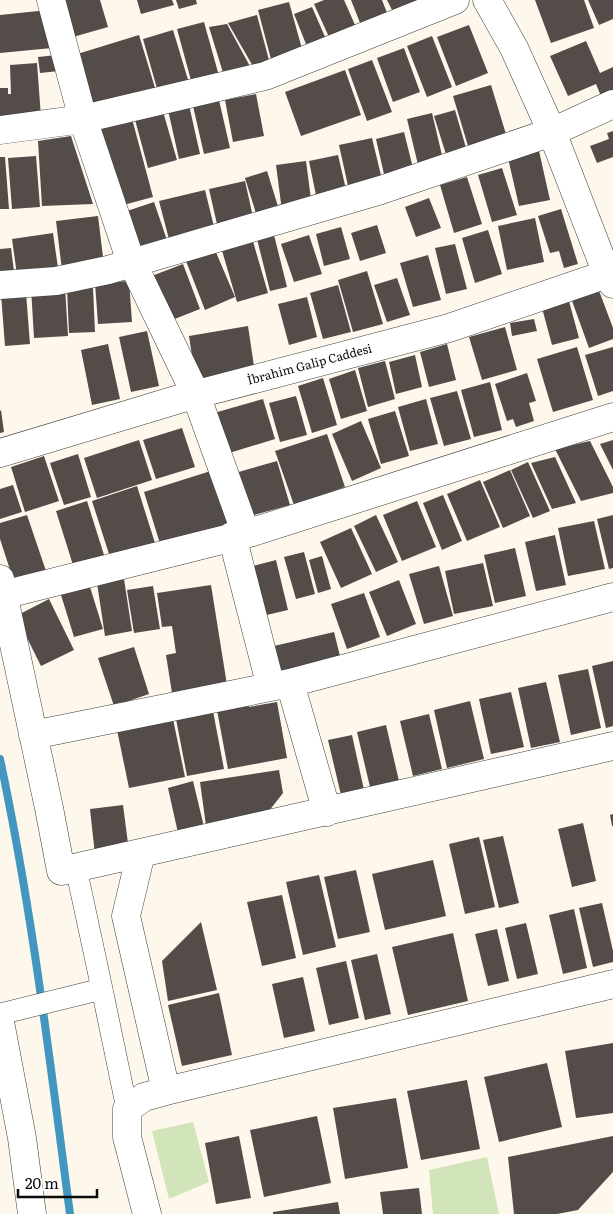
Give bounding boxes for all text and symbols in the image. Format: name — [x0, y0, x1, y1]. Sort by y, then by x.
street label: İbrahim Galip Caddesi — [245, 339, 374, 389]
scale bar — [18, 1166, 96, 1198]
text: 20 m — [25, 1171, 59, 1194]

